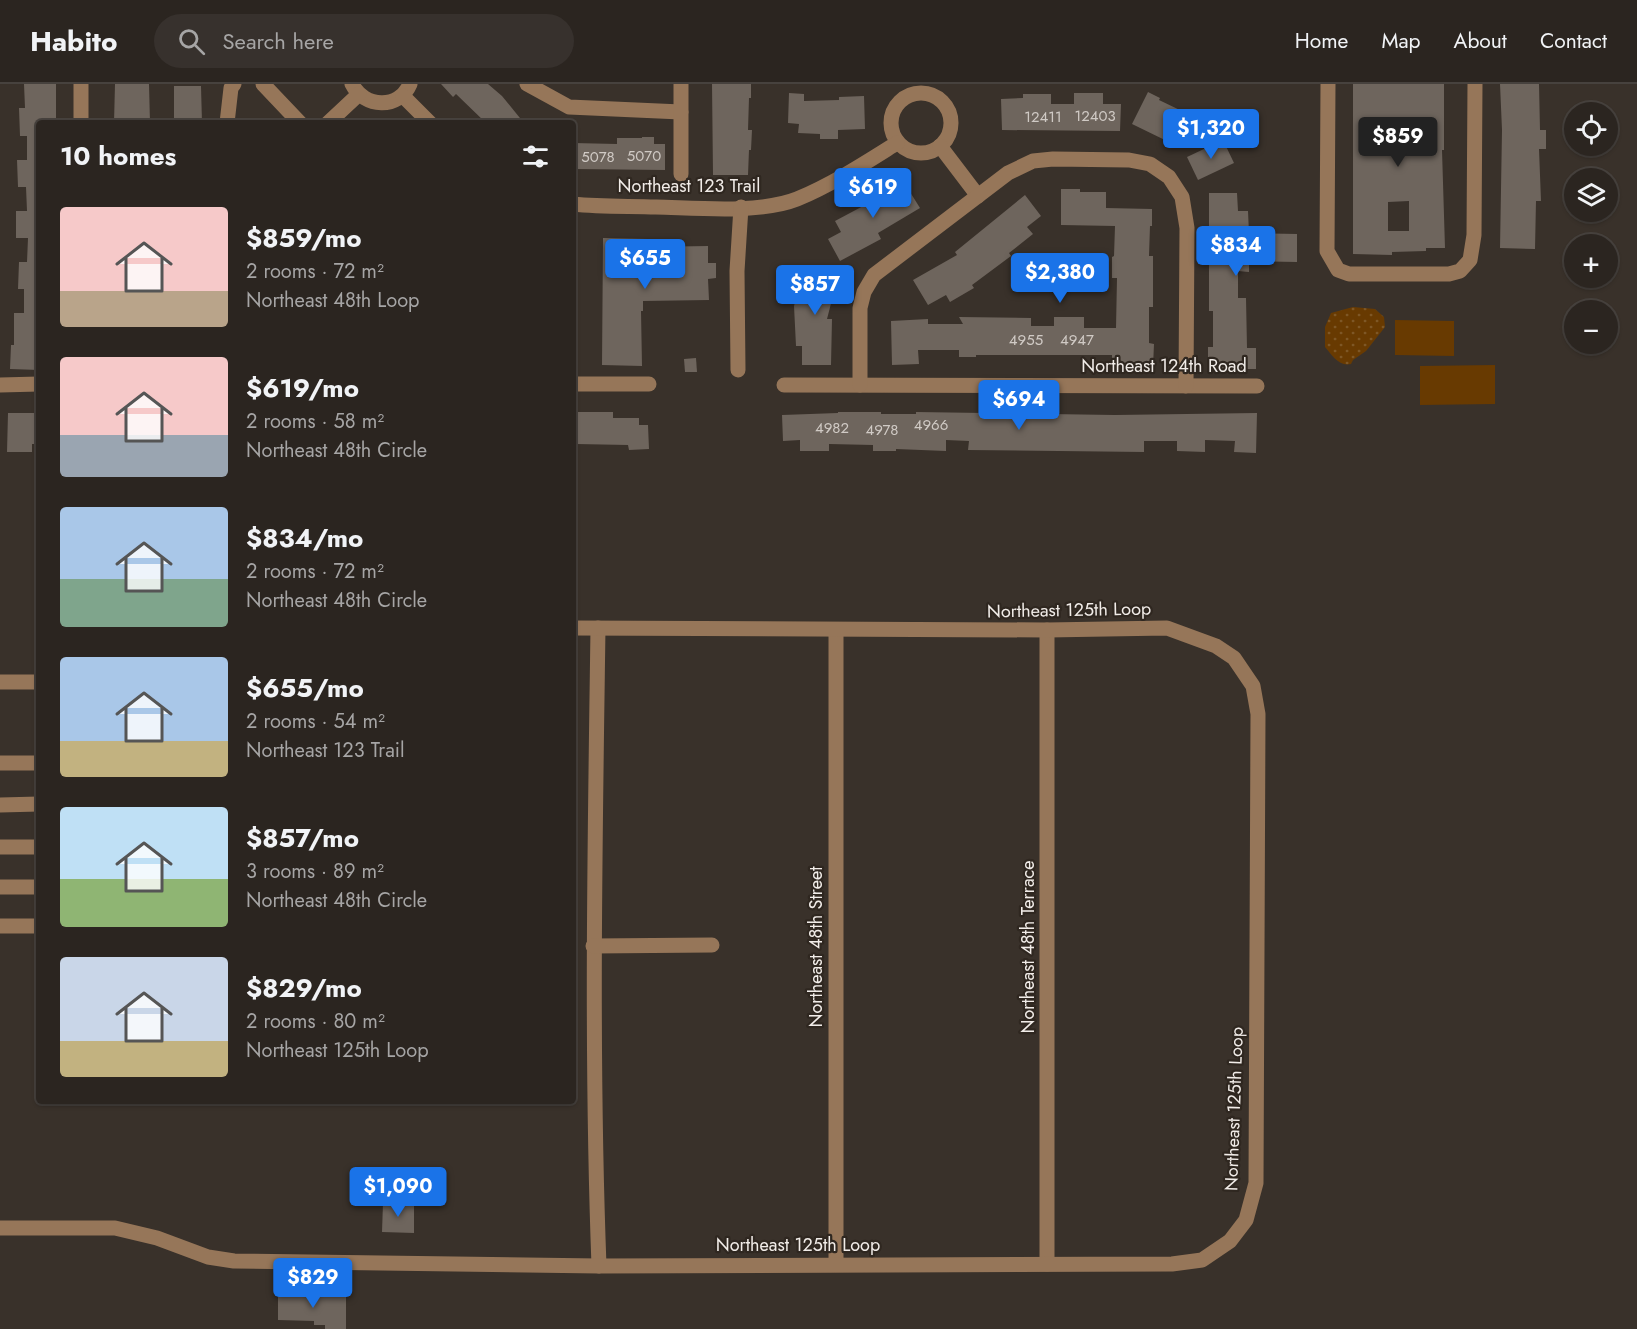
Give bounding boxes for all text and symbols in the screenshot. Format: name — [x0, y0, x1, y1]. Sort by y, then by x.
search box — [154, 14, 574, 68]
text: Habito — [30, 21, 118, 62]
icon: search — [175, 25, 208, 58]
text: Search here — [223, 25, 334, 57]
text: Home — [1295, 26, 1348, 56]
text: Map — [1381, 26, 1421, 56]
text: About — [1454, 26, 1507, 56]
text: Contact — [1540, 26, 1607, 56]
map controls — [1564, 102, 1618, 354]
button: locate — [1564, 102, 1618, 156]
house number: 12403 — [1074, 105, 1116, 127]
house number: 12411 — [1024, 106, 1062, 128]
pin: $1,320 — [1162, 109, 1260, 160]
text: $1,320 — [1177, 114, 1245, 143]
pin: $859 — [1362, 117, 1434, 168]
text: $859 — [1372, 122, 1424, 151]
text: 10 homes — [60, 137, 176, 175]
icon: filters — [519, 140, 552, 173]
house number: 5070 — [627, 145, 661, 167]
house number: 5078 — [581, 146, 615, 168]
pin: $619 — [837, 168, 909, 219]
button: layers — [1564, 168, 1618, 222]
street label: Northeast 123 Trail — [618, 173, 760, 199]
text: $619 — [848, 173, 898, 202]
text: $859/mo — [246, 219, 361, 257]
pin: $834 — [1200, 226, 1272, 277]
icon: home — [108, 231, 180, 303]
text: $834 — [1210, 231, 1262, 260]
button: + — [1564, 234, 1618, 288]
pin: $655 — [609, 239, 681, 290]
text: $655 — [619, 244, 671, 273]
pin: $2,380 — [1011, 253, 1109, 304]
text: 2 rooms · 72 m² — [246, 257, 384, 286]
text: $2,380 — [1025, 258, 1095, 287]
pin: $857 — [779, 265, 851, 316]
text: $857 — [790, 270, 840, 299]
text: Northeast 48th Loop — [246, 286, 419, 315]
button: − — [1564, 300, 1618, 354]
house number: 4955 — [1009, 329, 1043, 351]
house number: 4947 — [1060, 329, 1094, 351]
street label: Northeast 124th Road — [1081, 353, 1247, 379]
text: $619/mo — [246, 369, 359, 407]
pin: $694 — [983, 380, 1055, 431]
icon: home — [108, 381, 180, 453]
text: $694 — [992, 385, 1046, 414]
text: 2 rooms · 58 m² — [246, 407, 384, 436]
house number: 4966 — [914, 414, 948, 436]
house number: 4982 — [815, 417, 849, 439]
house number: 4978 — [865, 419, 899, 441]
text: Northeast 48th Circle — [246, 436, 427, 465]
text: $834/mo — [246, 519, 363, 557]
icon: home — [108, 531, 180, 603]
text: 2 rooms · 72 m² — [246, 557, 384, 586]
text: Northeast 48th Circle — [246, 586, 427, 615]
street label: Northeast 125th Loop — [987, 596, 1151, 624]
text: $655/mo — [246, 669, 364, 707]
icon: home — [108, 681, 180, 753]
text: 2 rooms · 54 m² — [246, 707, 385, 736]
text: Northeast 123 Trail — [246, 736, 405, 765]
text: $857/mo — [246, 819, 359, 857]
icon: home — [108, 831, 180, 903]
text: 3 rooms · 89 m² — [246, 857, 384, 886]
street label: Northeast 48th Terrace — [1015, 861, 1041, 1033]
street label: Northeast 48th Street — [803, 866, 829, 1028]
text: Northeast 48th Circle — [246, 886, 427, 915]
text: $829/mo — [246, 969, 362, 1007]
icon: home — [108, 981, 180, 1053]
text: 2 rooms · 80 m² — [246, 1007, 385, 1036]
street label: Northeast 125th Loop — [1218, 1026, 1250, 1192]
text: Northeast 125th Loop — [246, 1036, 429, 1065]
pin: $1,090 — [349, 1167, 447, 1218]
text: $1,090 — [364, 1172, 432, 1201]
street label: Northeast 125th Loop — [716, 1232, 880, 1258]
pin: $829 — [277, 1258, 349, 1309]
text: $829 — [287, 1263, 339, 1292]

